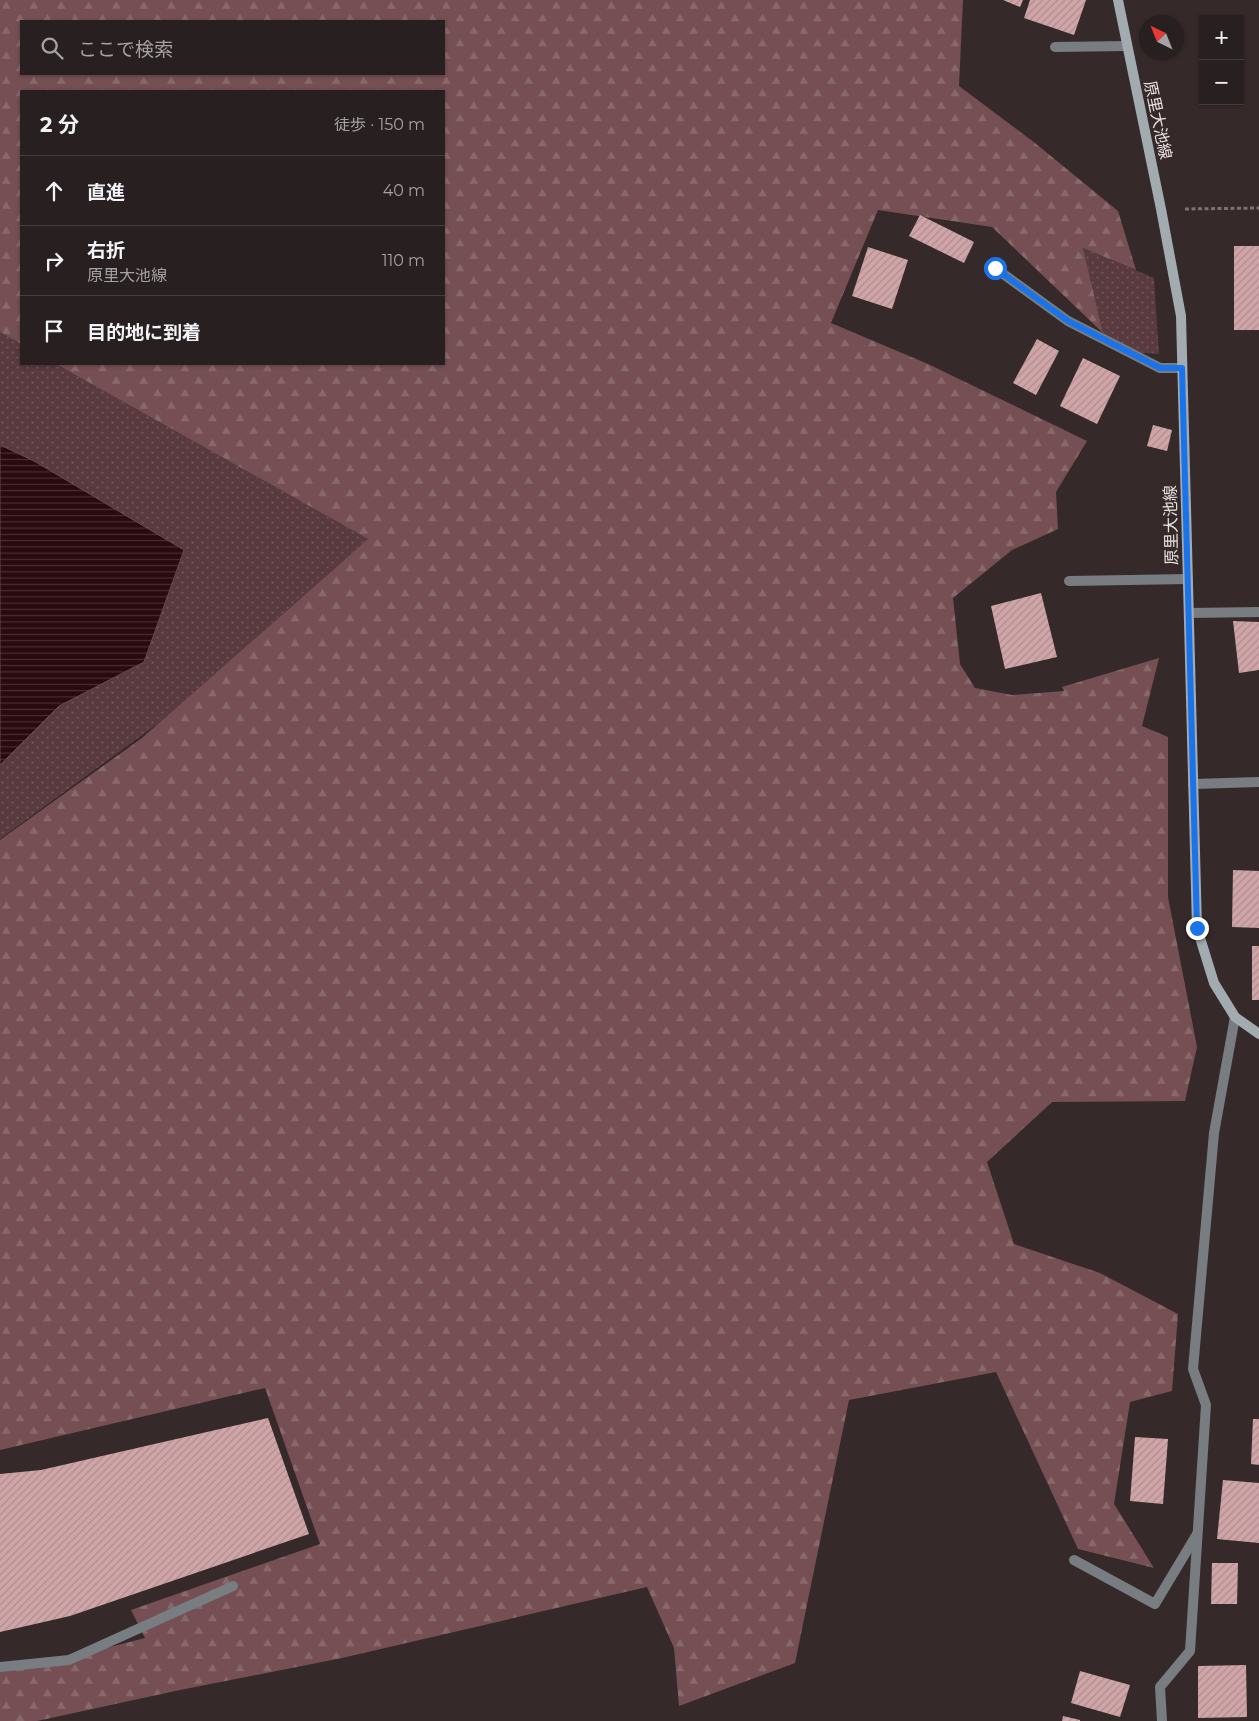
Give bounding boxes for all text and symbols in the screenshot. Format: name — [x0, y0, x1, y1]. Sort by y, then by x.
north arrow — [1139, 15, 1184, 60]
map controls — [1199, 15, 1244, 105]
button: + — [1199, 15, 1244, 60]
search box — [20, 20, 445, 75]
icon: search — [38, 34, 66, 62]
text: ここで検索 — [78, 38, 173, 61]
button: − — [1199, 60, 1244, 105]
street label: 原里大池線 — [1140, 79, 1176, 161]
text: 2 分 — [40, 112, 79, 137]
text: 徒歩 · 150 m — [334, 115, 425, 134]
icon: ahead — [40, 177, 68, 205]
text: 直進 — [87, 181, 125, 204]
text: 40 m — [383, 181, 425, 200]
text: 右折 — [87, 239, 125, 262]
icon: right — [40, 247, 68, 275]
text: 110 m — [382, 251, 425, 270]
route start — [984, 257, 1007, 280]
text: 原里大池線 — [87, 266, 167, 285]
icon: arrive — [40, 317, 68, 345]
text: 目的地に到着 — [87, 321, 201, 344]
street label: 原里大池線 — [1161, 485, 1181, 565]
route end — [1186, 917, 1209, 940]

